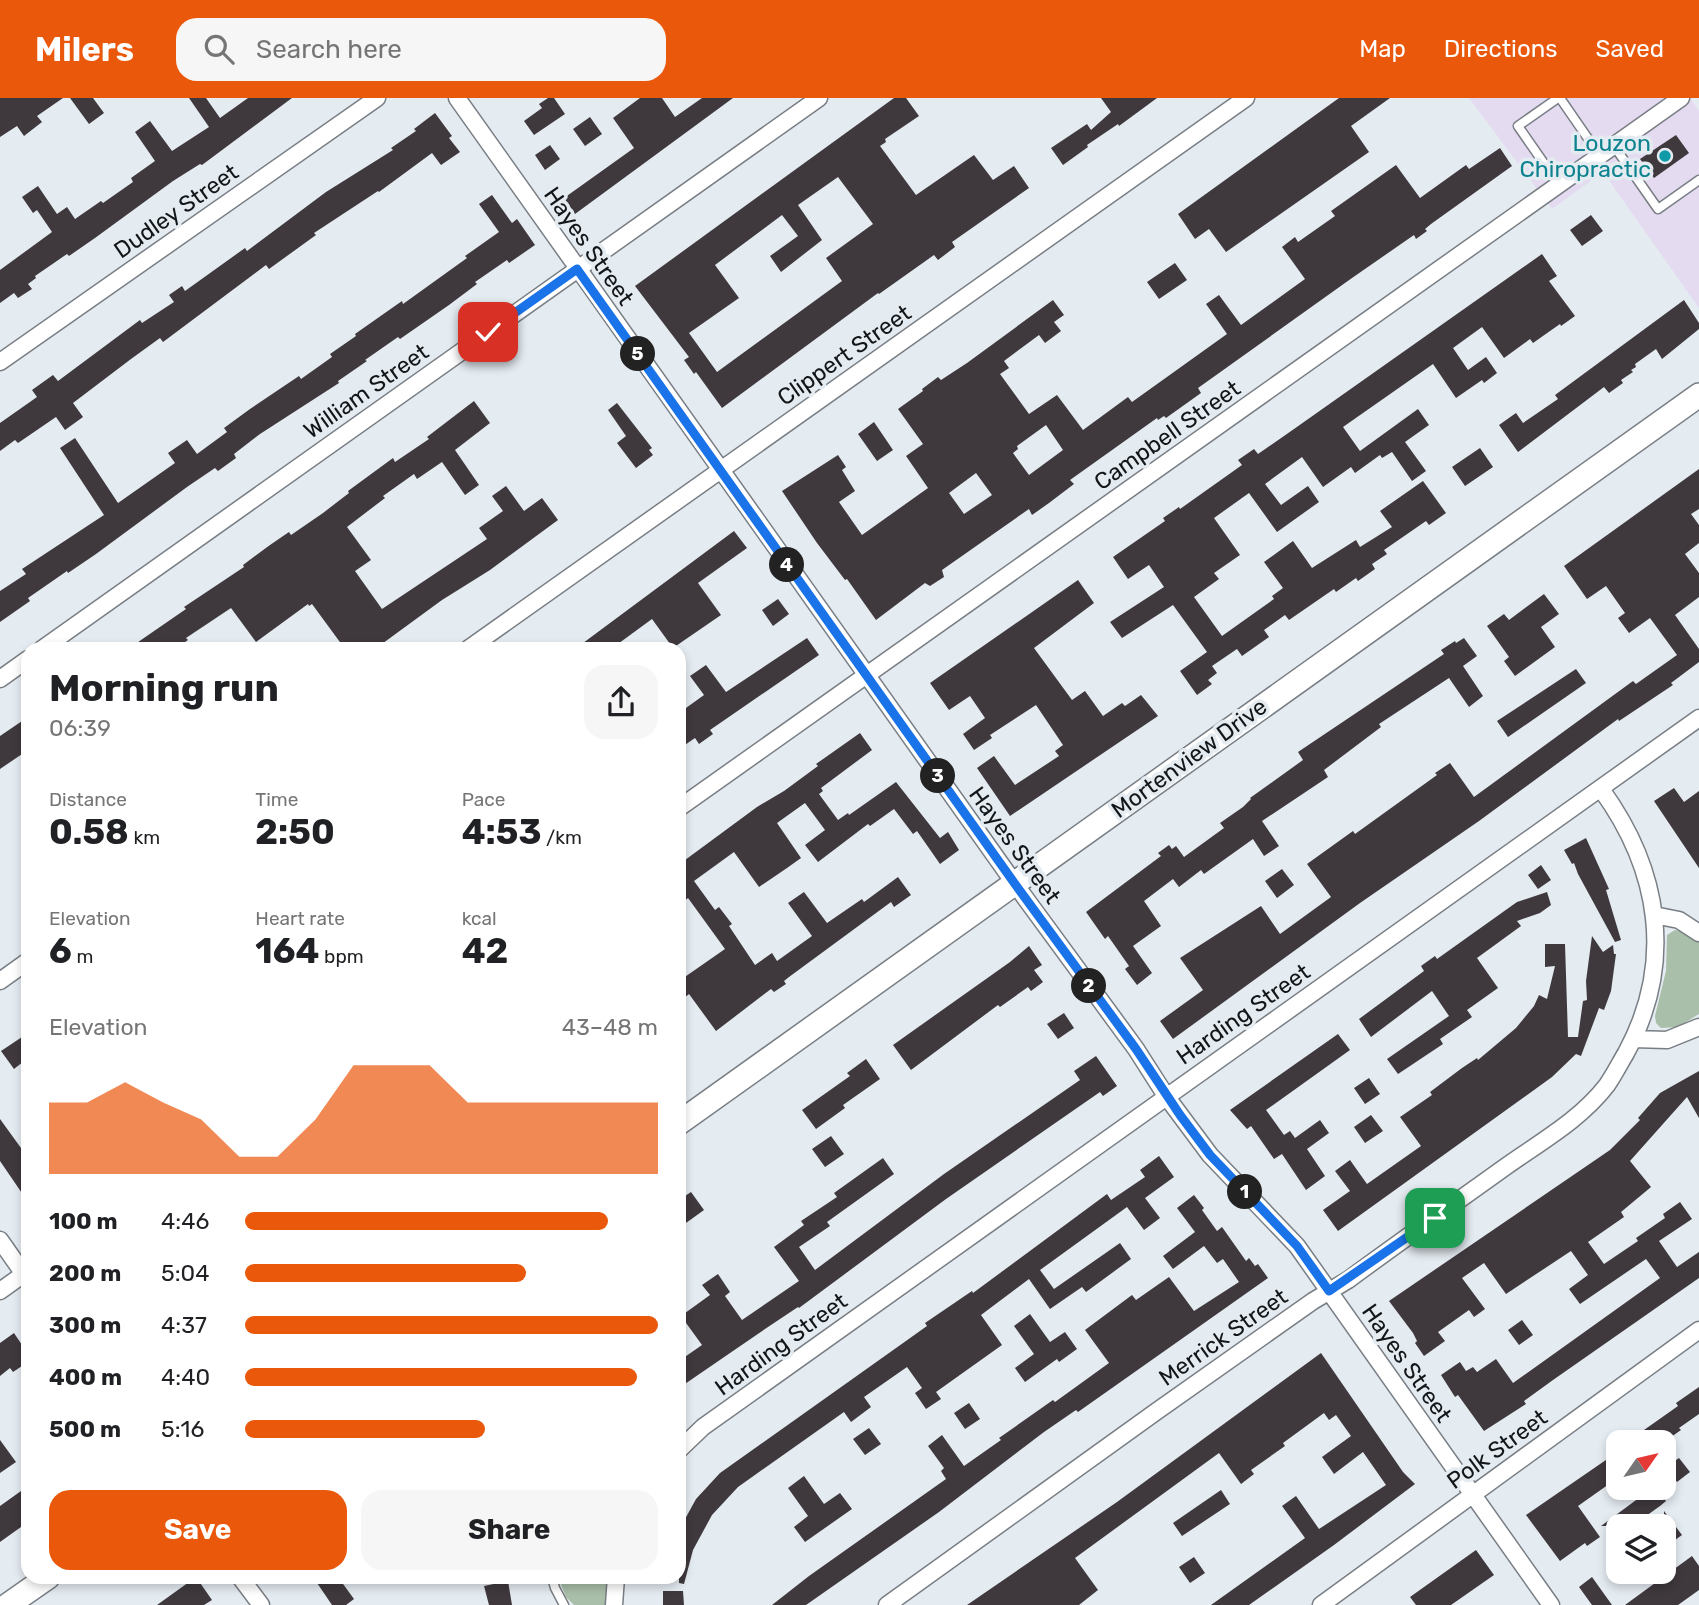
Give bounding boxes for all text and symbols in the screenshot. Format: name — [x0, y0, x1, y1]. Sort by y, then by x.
search box — [176, 18, 666, 81]
text: Milers — [35, 30, 134, 69]
icon: search — [200, 30, 238, 68]
text: Search here — [256, 34, 402, 65]
text: Map — [1359, 35, 1406, 63]
text: Directions — [1444, 35, 1557, 63]
text: Saved — [1595, 35, 1664, 63]
place label: Louzon Chiropractic — [1519, 129, 1651, 183]
marker: Louzon Chiropractic — [1657, 148, 1673, 164]
street label: Dudley Street — [108, 158, 244, 264]
street label: Hayes Street — [538, 181, 640, 311]
street label: Clippert Street — [772, 299, 916, 411]
pin — [458, 302, 518, 362]
icon: check — [469, 313, 507, 351]
pin: 5 — [620, 336, 656, 372]
street label: William Street — [298, 338, 434, 444]
text: 5 — [631, 342, 644, 365]
street label: Campbell Street — [1089, 374, 1245, 496]
pin: 4 — [770, 547, 804, 582]
text: 4 — [780, 553, 793, 576]
text: Morning run — [49, 665, 279, 711]
button: share — [584, 665, 658, 739]
street label: Mortenview Drive — [1106, 692, 1272, 824]
text: 06:39 — [49, 714, 111, 742]
pin: 3 — [920, 758, 956, 794]
text: 3 — [931, 764, 944, 787]
street label: Hayes Street — [963, 781, 1067, 909]
text: Distance — [49, 788, 127, 811]
text: Time — [255, 788, 298, 811]
text: Pace — [462, 788, 505, 811]
text: 0.58 — [49, 811, 129, 853]
text: 2:50 — [255, 811, 335, 853]
text: 4:53 — [462, 811, 541, 853]
text: km — [129, 826, 160, 849]
text: /km — [541, 826, 582, 849]
text: Elevation — [49, 907, 130, 930]
text: Heart rate — [255, 907, 345, 930]
text: kcal — [462, 907, 497, 930]
text: 6 — [49, 930, 72, 972]
text: 164 — [255, 930, 319, 972]
text: 42 — [462, 930, 508, 972]
text: m — [72, 945, 93, 968]
text: bpm — [319, 945, 364, 968]
street label: Harding Street — [1171, 958, 1315, 1070]
pin: 2 — [1072, 968, 1106, 1004]
text: 2 — [1082, 974, 1095, 997]
text: Elevation — [49, 1013, 148, 1041]
text: 43–48 m — [562, 1013, 658, 1041]
pin: 1 — [1228, 1174, 1262, 1210]
text: 1 — [1240, 1180, 1249, 1203]
pin — [1405, 1188, 1465, 1248]
icon: arrive — [1416, 1199, 1454, 1237]
text: 100 m — [49, 1207, 118, 1235]
text: 4:46 — [161, 1207, 209, 1235]
text: 200 m — [49, 1259, 121, 1287]
text: 5:04 — [161, 1259, 209, 1287]
street label: Merrick Street — [1153, 1282, 1293, 1392]
street label: Harding Street — [709, 1287, 853, 1401]
street label: Hayes Street — [1356, 1298, 1458, 1428]
text: 300 m — [49, 1311, 121, 1339]
text: 4:37 — [161, 1311, 207, 1339]
text: 400 m — [49, 1363, 122, 1391]
text: 4:40 — [161, 1363, 210, 1391]
street label: Polk Street — [1441, 1403, 1553, 1495]
text: 500 m — [49, 1415, 121, 1443]
text: 5:16 — [161, 1415, 204, 1443]
north arrow — [1606, 1430, 1676, 1500]
map controls — [1606, 1430, 1676, 1584]
button: Save — [49, 1490, 347, 1570]
button: Share — [361, 1490, 658, 1570]
button: layers — [1606, 1514, 1676, 1584]

